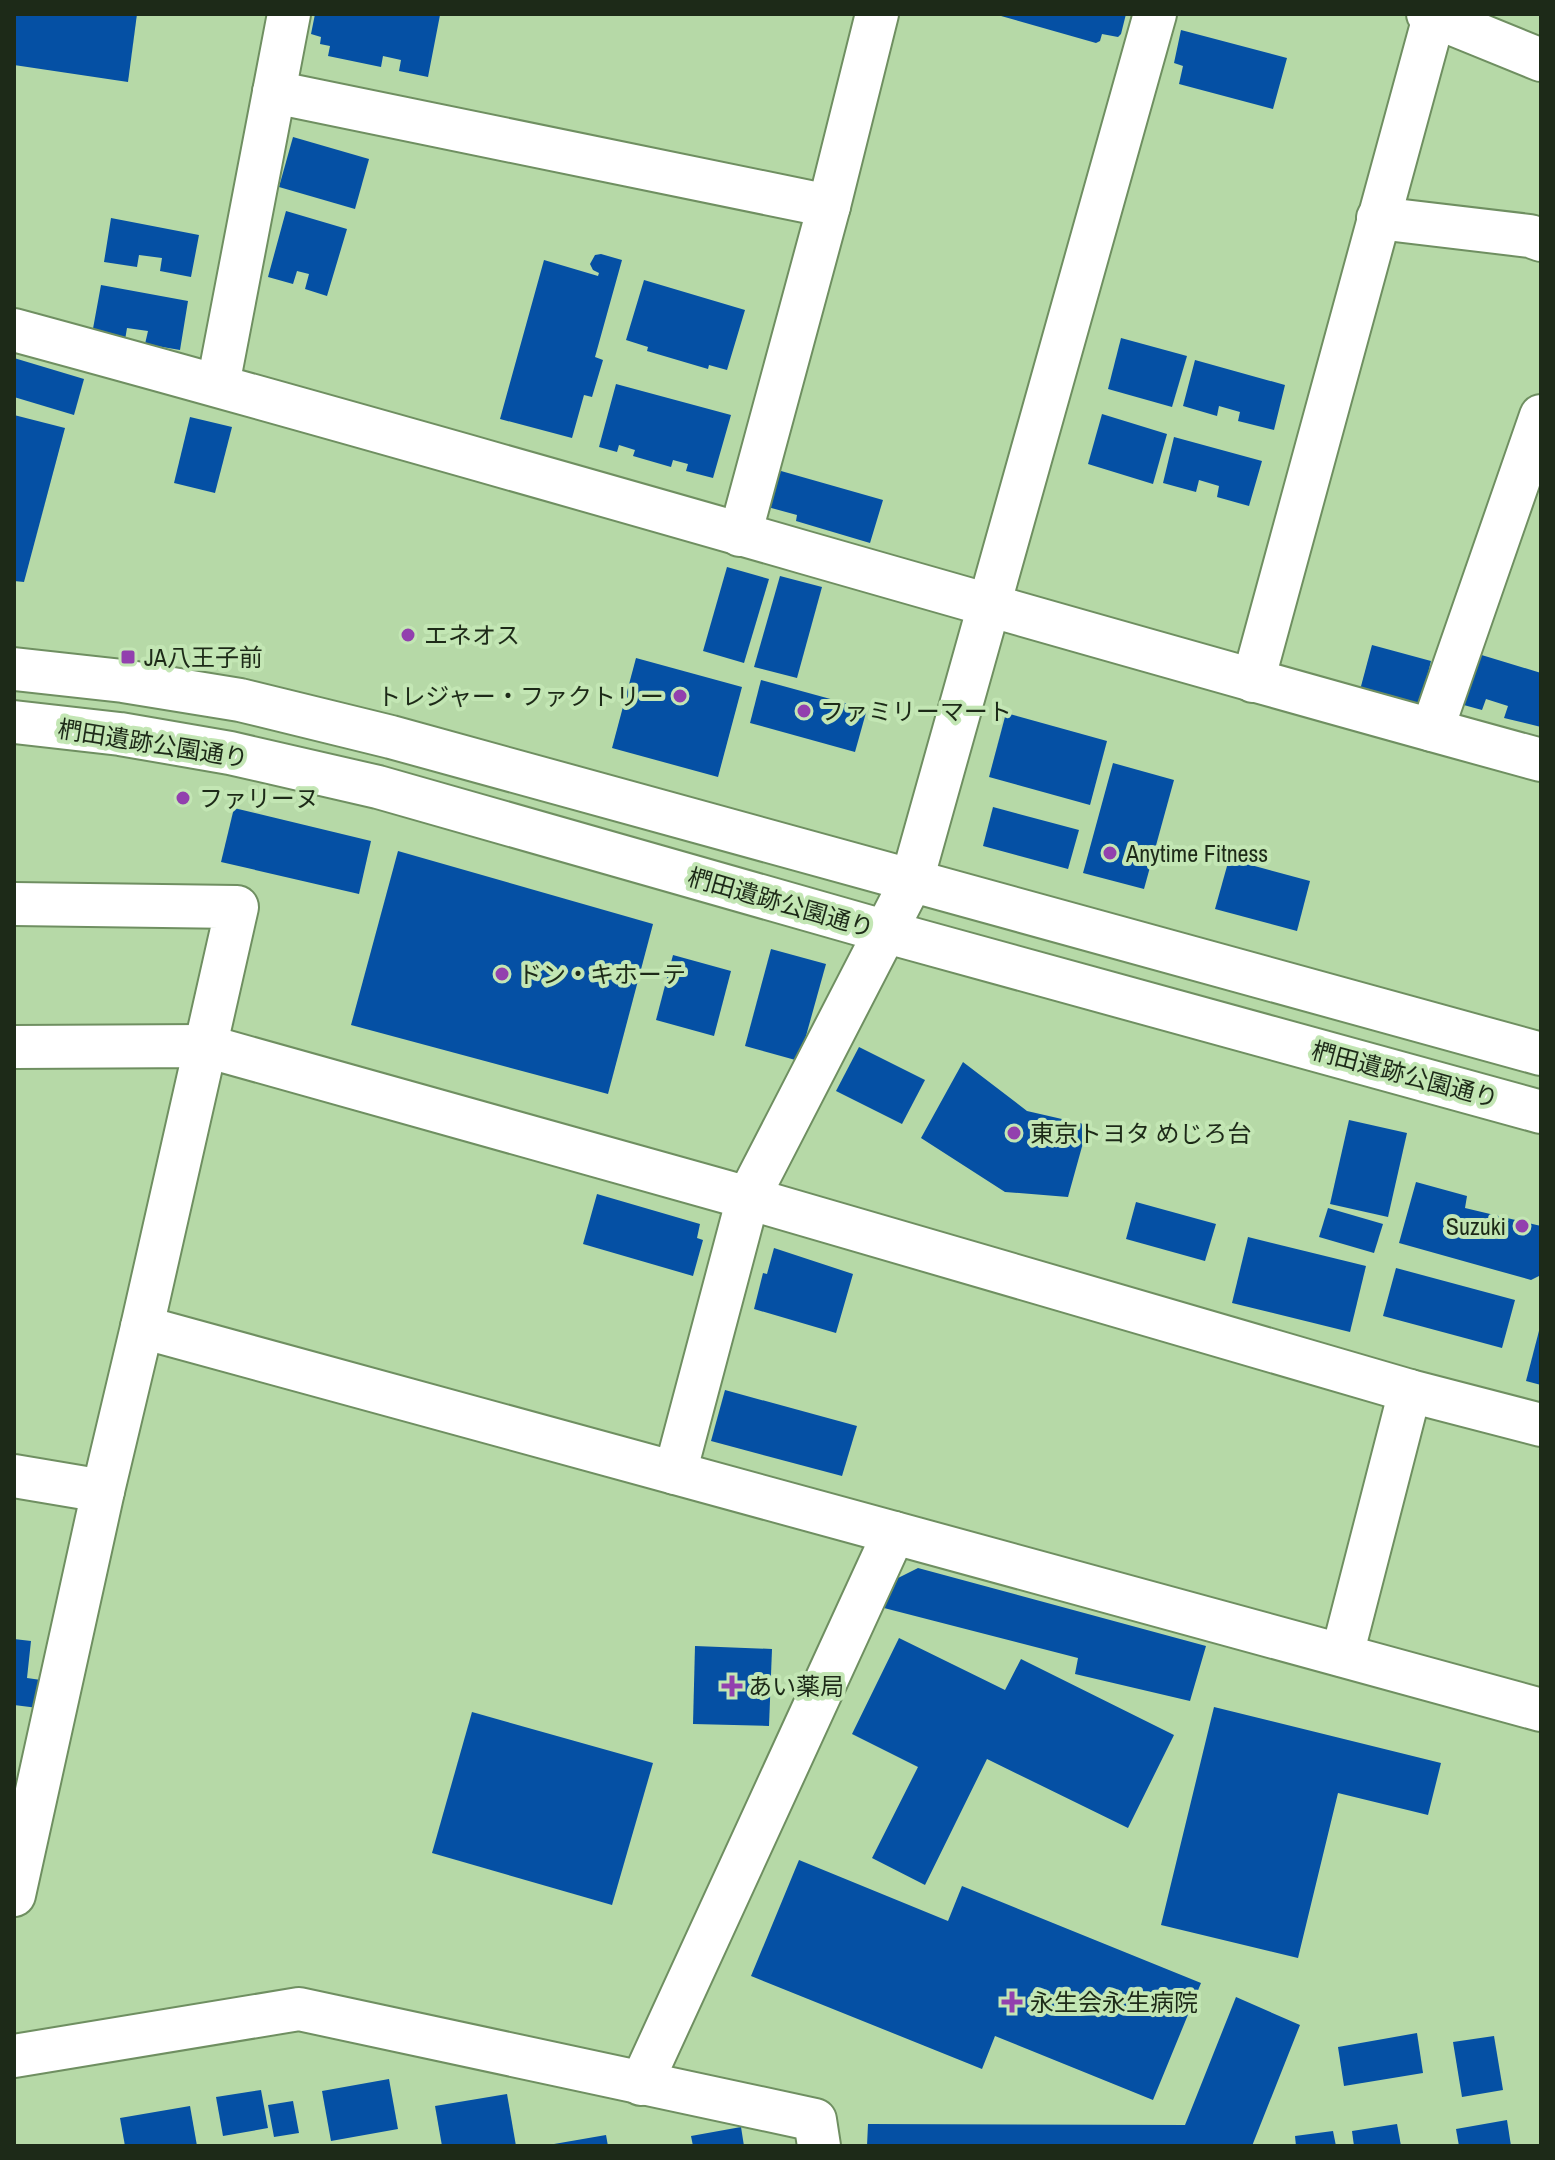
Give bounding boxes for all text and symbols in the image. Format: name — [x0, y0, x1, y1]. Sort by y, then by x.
place label: エネオス — [424, 619, 520, 651]
marker: エネオス — [399, 626, 417, 644]
place label: JA八王子前 — [144, 641, 263, 673]
marker: JA八王子前 — [119, 648, 137, 666]
place label: トレジャー・ファクトリー — [377, 680, 664, 712]
marker: トレジャー・ファクトリー — [671, 687, 689, 705]
place label: ファミリーマート — [820, 695, 1012, 727]
marker: ファミリーマート — [795, 702, 813, 720]
street label: 椚田遺跡公園通り — [56, 712, 250, 774]
place label: ファリーヌ — [199, 782, 319, 814]
marker: ファリーヌ — [174, 789, 192, 807]
place label: Anytime Fitness — [1125, 837, 1268, 869]
marker: Anytime Fitness — [1101, 844, 1119, 862]
street label: 椚田遺跡公園通り — [684, 860, 878, 944]
place label: ドン・キホーテ — [518, 958, 686, 990]
marker: ドン・キホーテ — [493, 965, 511, 983]
street label: 椚田遺跡公園通り — [1308, 1034, 1502, 1114]
place label: 東京トヨタ めじろ台 — [1030, 1117, 1251, 1149]
marker: 東京トヨタ めじろ台 — [1005, 1124, 1023, 1142]
place label: Suzuki — [1446, 1210, 1506, 1242]
marker: Suzuki — [1513, 1217, 1531, 1235]
place label: あい薬局 — [748, 1670, 844, 1702]
marker: あい薬局 — [723, 1677, 741, 1695]
place label: 永生会永生病院 — [1030, 1986, 1198, 2018]
marker: 永生会永生病院 — [1001, 1991, 1023, 2013]

